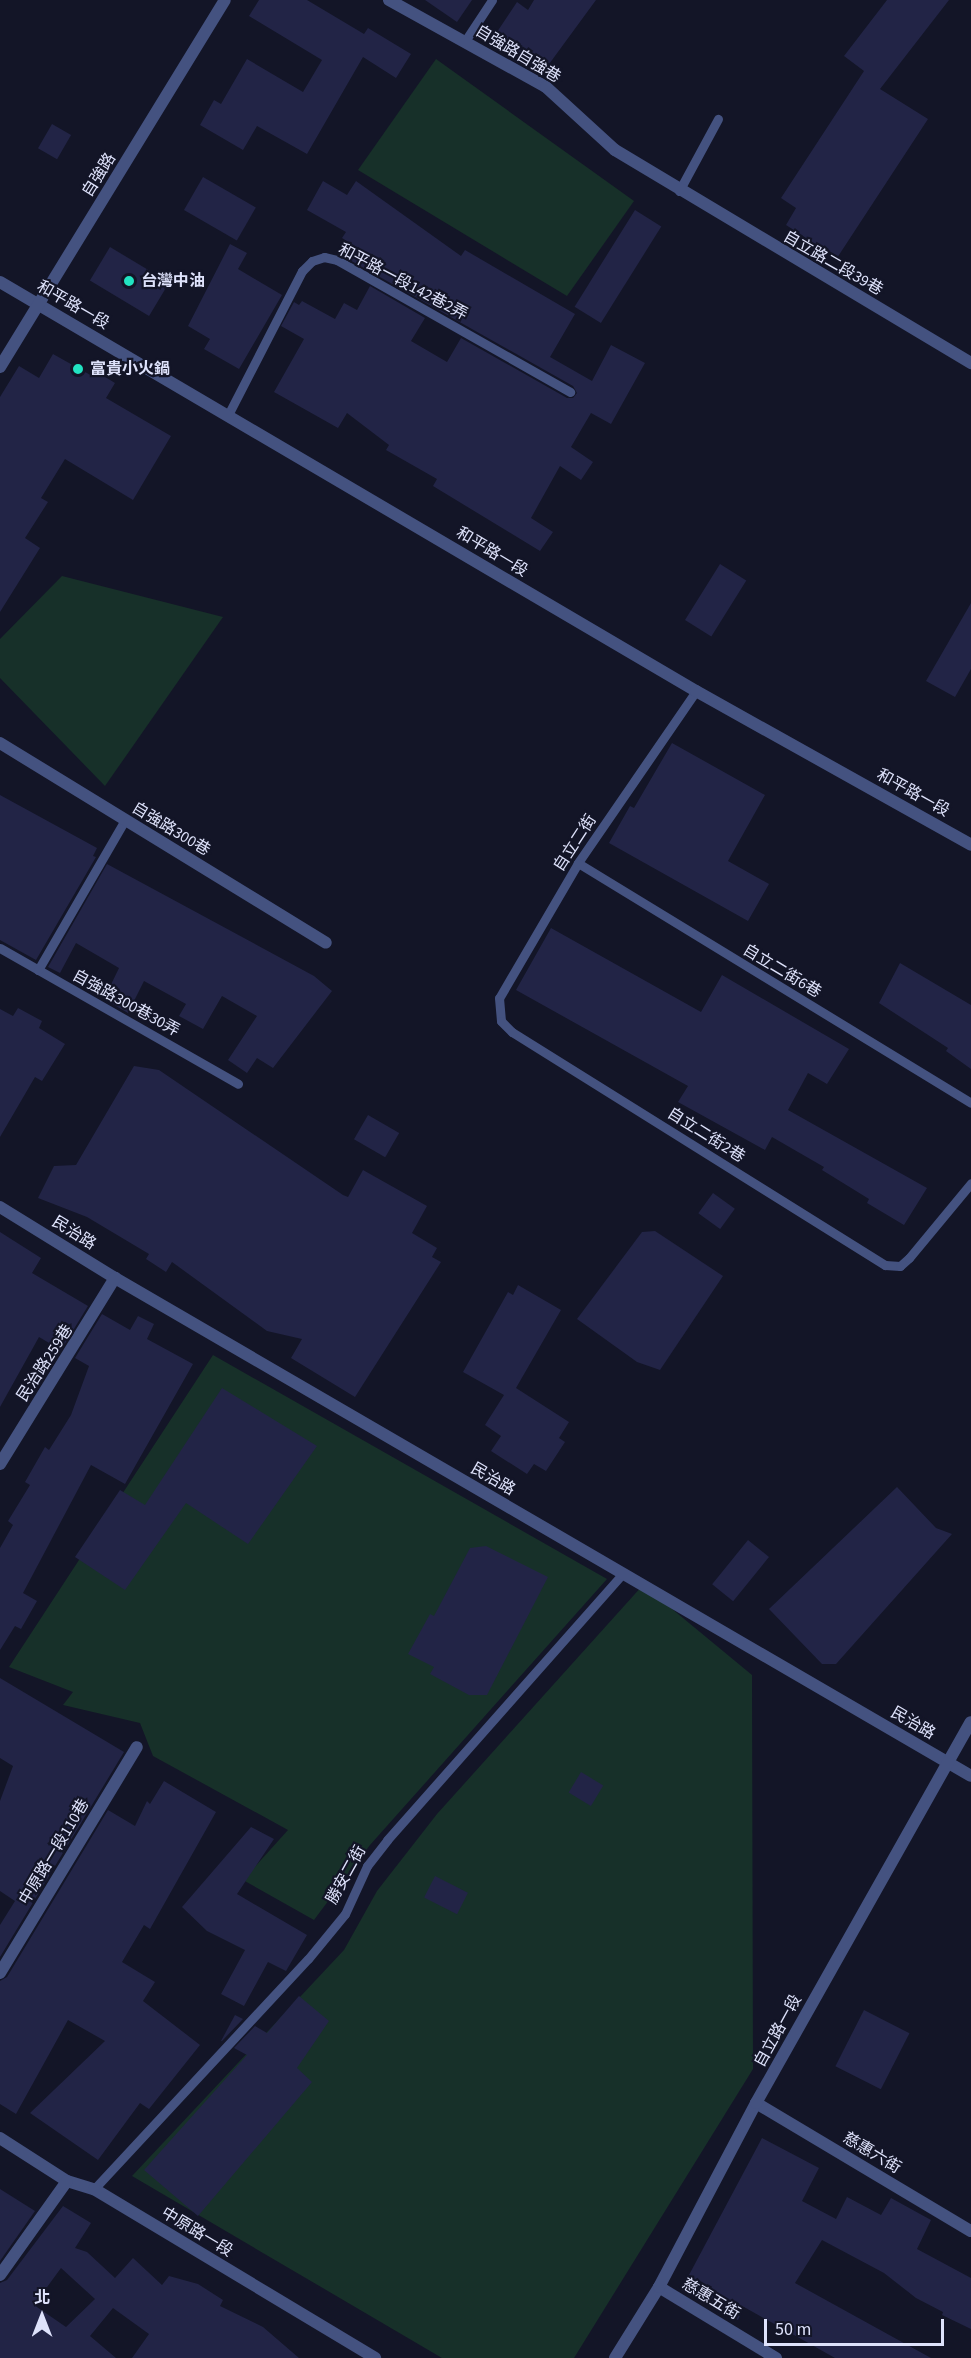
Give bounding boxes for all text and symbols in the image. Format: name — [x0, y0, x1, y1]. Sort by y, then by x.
street label: 自強路自強巷 — [472, 21, 564, 87]
street label: 自強路 — [78, 150, 120, 200]
street label: 自立路二段39巷 — [780, 227, 886, 299]
street label: 和平路一段142巷2弄 — [335, 240, 471, 324]
place label: 台灣中油 — [141, 271, 205, 291]
marker: 台灣中油 — [122, 274, 136, 288]
street label: 和平路一段 — [34, 277, 112, 333]
place label: 富貴小火鍋 — [90, 359, 170, 379]
marker: 富貴小火鍋 — [71, 362, 85, 376]
street label: 和平路一段 — [453, 523, 531, 581]
street label: 和平路一段 — [873, 765, 953, 821]
street label: 自強路300巷 — [128, 798, 214, 860]
street label: 自立二街 — [550, 811, 600, 875]
street label: 自立二街6巷 — [739, 940, 825, 1002]
street label: 自強路300巷30弄 — [69, 966, 183, 1040]
street label: 自立二街2巷 — [664, 1104, 748, 1166]
street label: 民治路 — [49, 1212, 99, 1254]
street label: 民治路259巷 — [13, 1321, 77, 1405]
street label: 民治路 — [467, 1459, 519, 1499]
street label: 民治路 — [887, 1703, 939, 1743]
street label: 中原路一段110巷 — [15, 1796, 93, 1908]
street label: 勝安二街 — [322, 1842, 370, 1908]
street label: 自立路一段 — [750, 1991, 806, 2071]
street label: 慈惠六街 — [840, 2128, 904, 2178]
street label: 中原路一段 — [158, 2203, 236, 2261]
street label: 慈惠五街 — [679, 2274, 743, 2324]
north arrow — [12, 2286, 72, 2346]
text: 北 — [34, 2287, 50, 2309]
scale bar — [767, 2307, 947, 2345]
text: 50 m — [775, 2317, 811, 2342]

